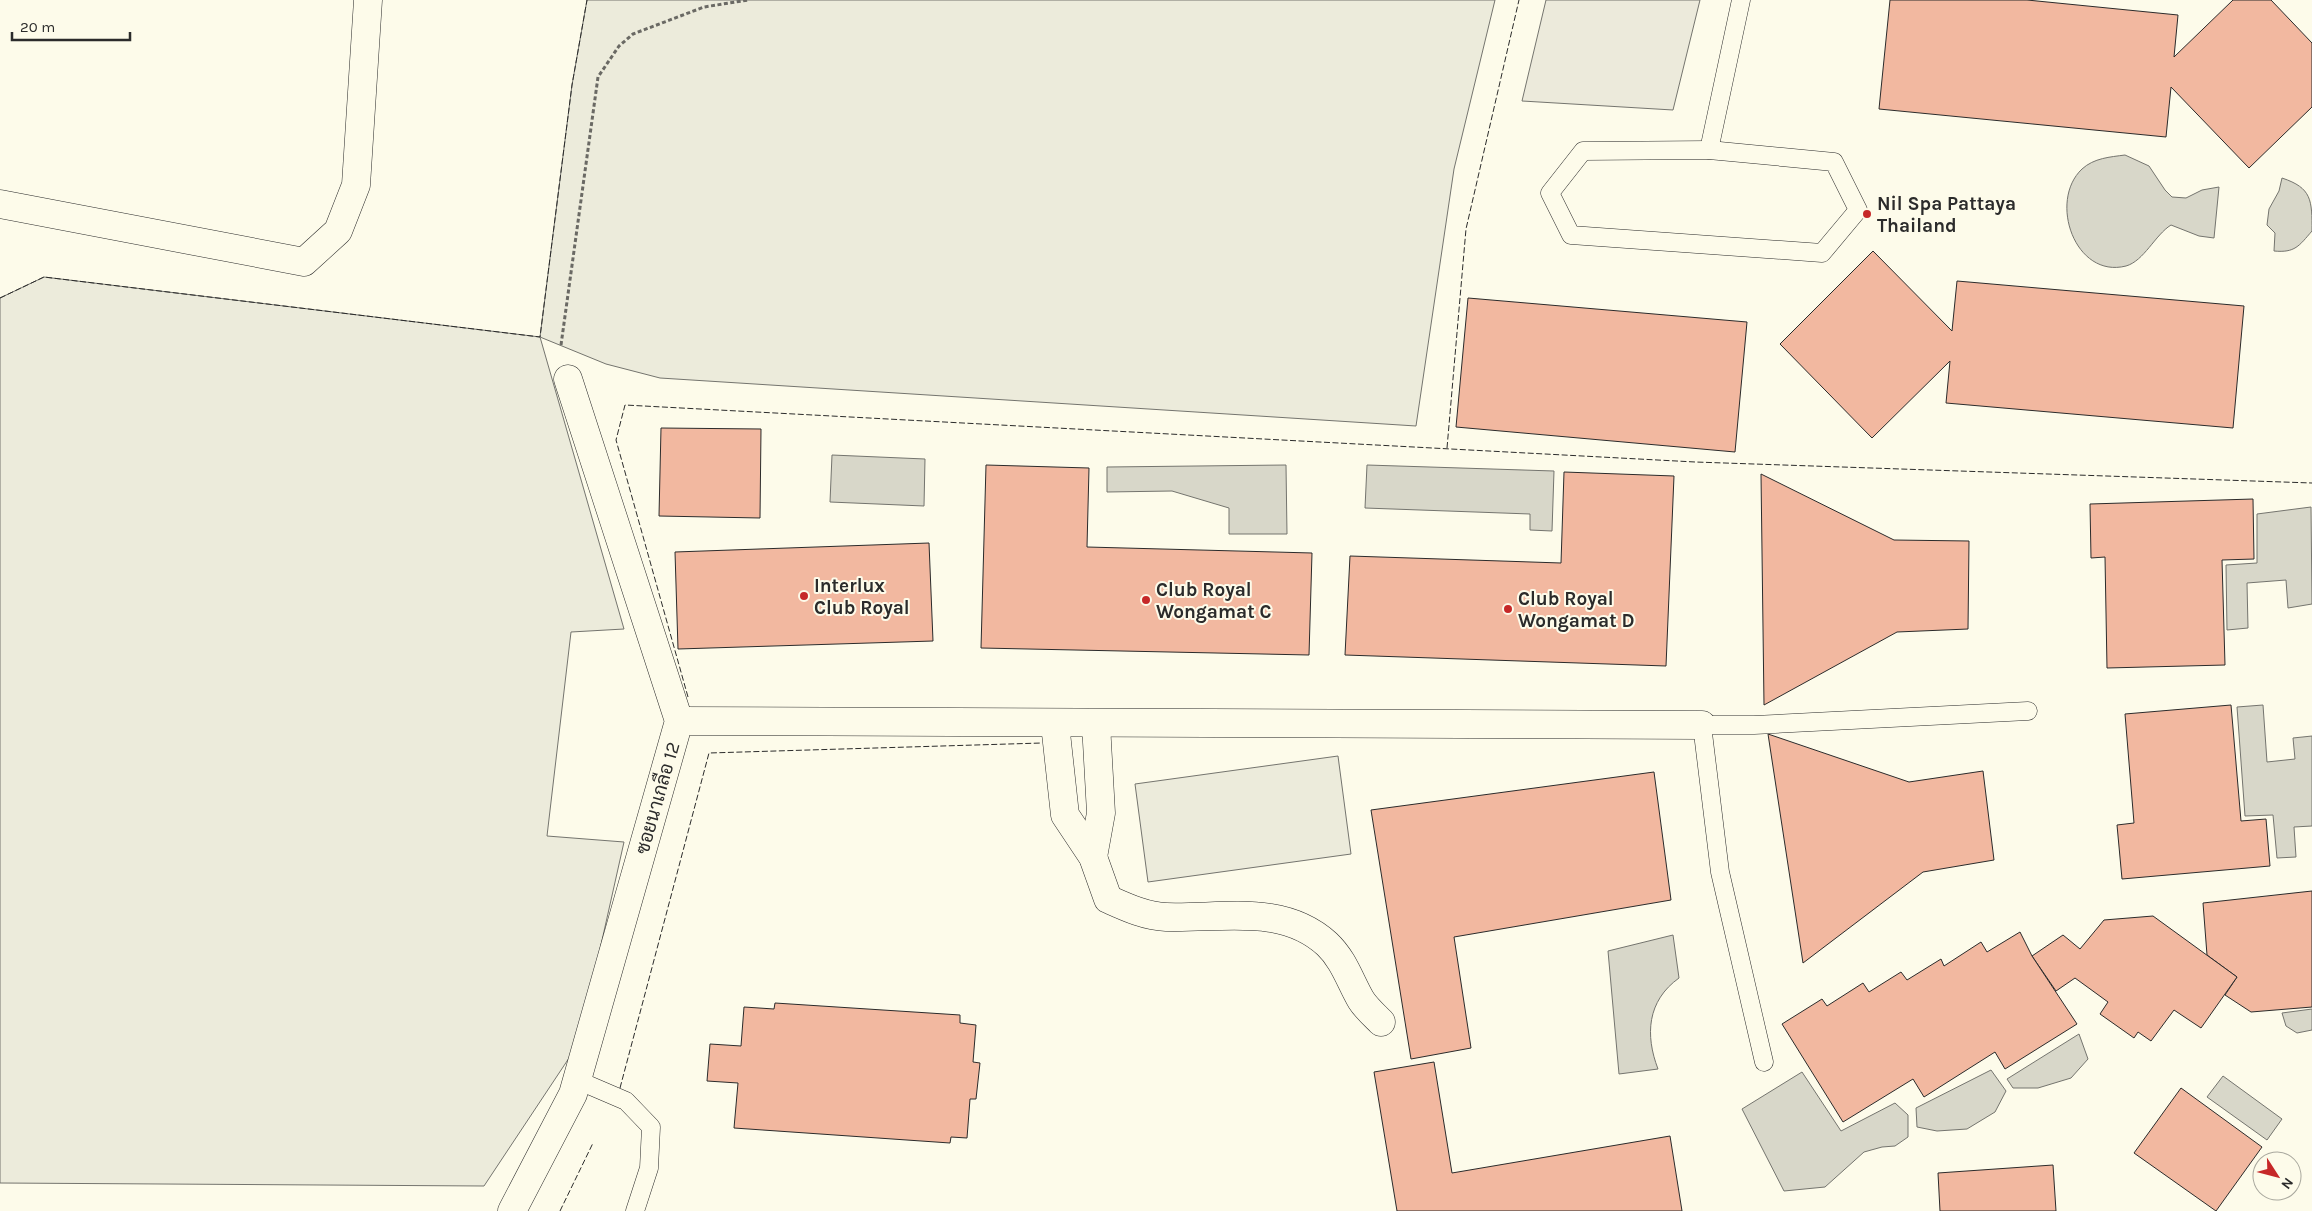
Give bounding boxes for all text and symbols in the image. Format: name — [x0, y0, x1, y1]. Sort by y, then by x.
scale bar — [12, 10, 130, 42]
text: 20 m — [20, 18, 55, 36]
place label: Nil Spa Pattaya Thailand — [1877, 193, 2016, 237]
marker: Nil Spa Pattaya Thailand — [1861, 208, 1873, 220]
place label: Interlux Club Royal — [814, 575, 910, 619]
place label: Club Royal Wongamat C — [1156, 579, 1271, 623]
place label: Club Royal Wongamat D — [1518, 588, 1634, 632]
marker: Interlux Club Royal — [798, 590, 810, 602]
marker: Club Royal Wongamat C — [1140, 594, 1152, 606]
marker: Club Royal Wongamat D — [1502, 603, 1514, 615]
street label: ซอยนาเกลือ 12 — [630, 739, 685, 857]
north arrow — [2252, 1151, 2302, 1201]
text: N — [2277, 1174, 2297, 1192]

